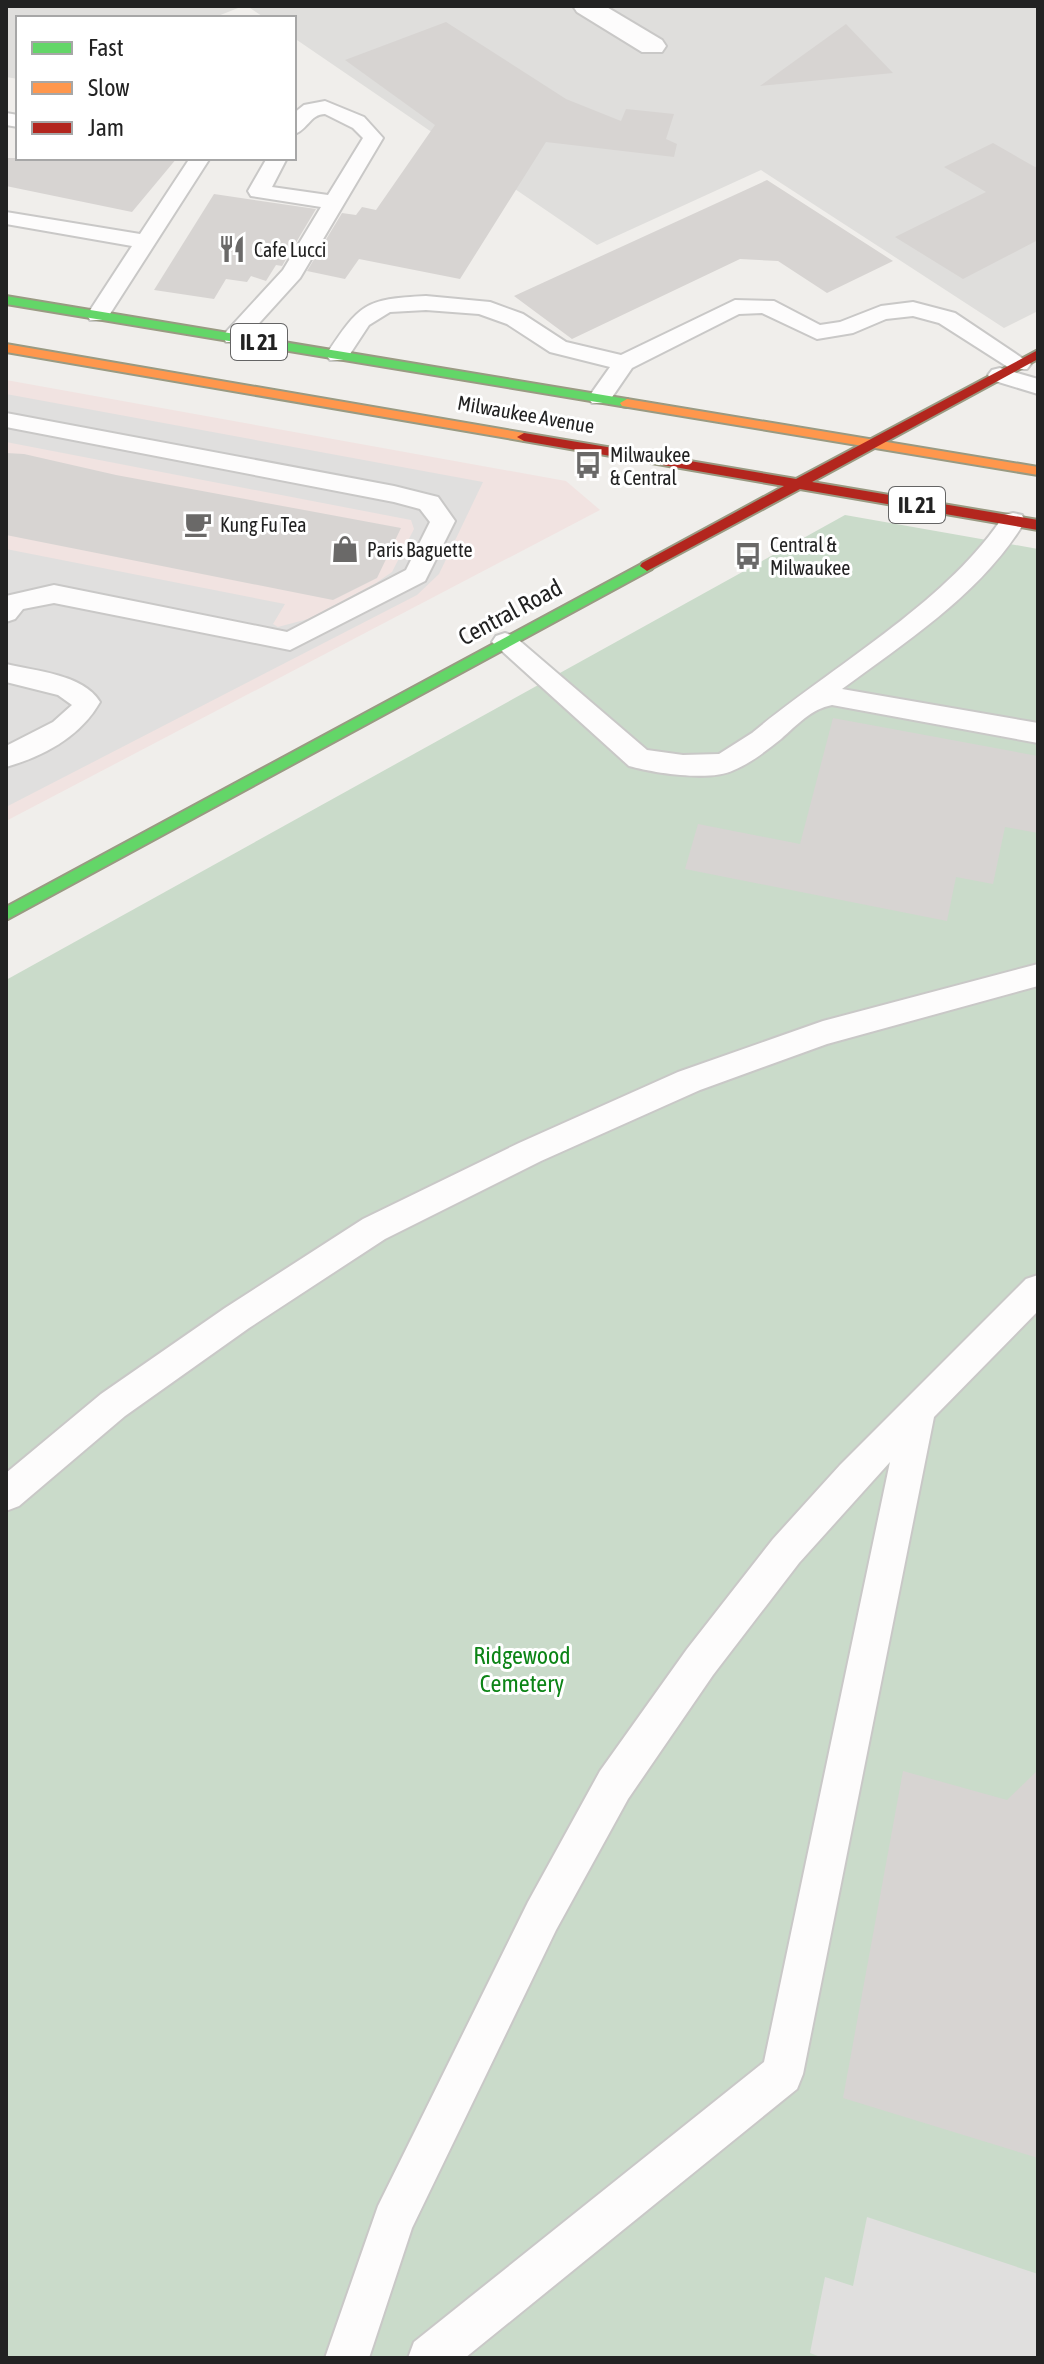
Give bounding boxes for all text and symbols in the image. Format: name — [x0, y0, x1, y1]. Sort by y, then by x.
legend — [16, 16, 296, 160]
text: Fast — [88, 34, 124, 61]
text: Slow — [88, 74, 130, 101]
text: Jam — [88, 114, 124, 141]
restaurant icon: Cafe Lucci — [217, 234, 247, 264]
place label: Cafe Lucci — [254, 238, 326, 261]
road number: IL 21 — [231, 324, 287, 360]
street label: Milwaukee Avenue — [456, 391, 596, 437]
place label: Milwaukee & Central — [610, 443, 690, 489]
bus stop icon: Milwaukee & Central — [573, 450, 603, 480]
road number: IL 21 — [889, 487, 945, 523]
cafe icon: Kung Fu Tea — [183, 509, 213, 539]
place label: Kung Fu Tea — [220, 513, 307, 536]
place label: Central & Milwaukee — [770, 533, 850, 579]
shop icon: Paris Baguette — [330, 534, 360, 564]
place label: Paris Baguette — [367, 538, 473, 561]
bus stop icon: Central & Milwaukee — [733, 541, 763, 571]
street label: Central Road — [454, 573, 566, 651]
park label: Ridgewood Cemetery — [473, 1642, 571, 1697]

